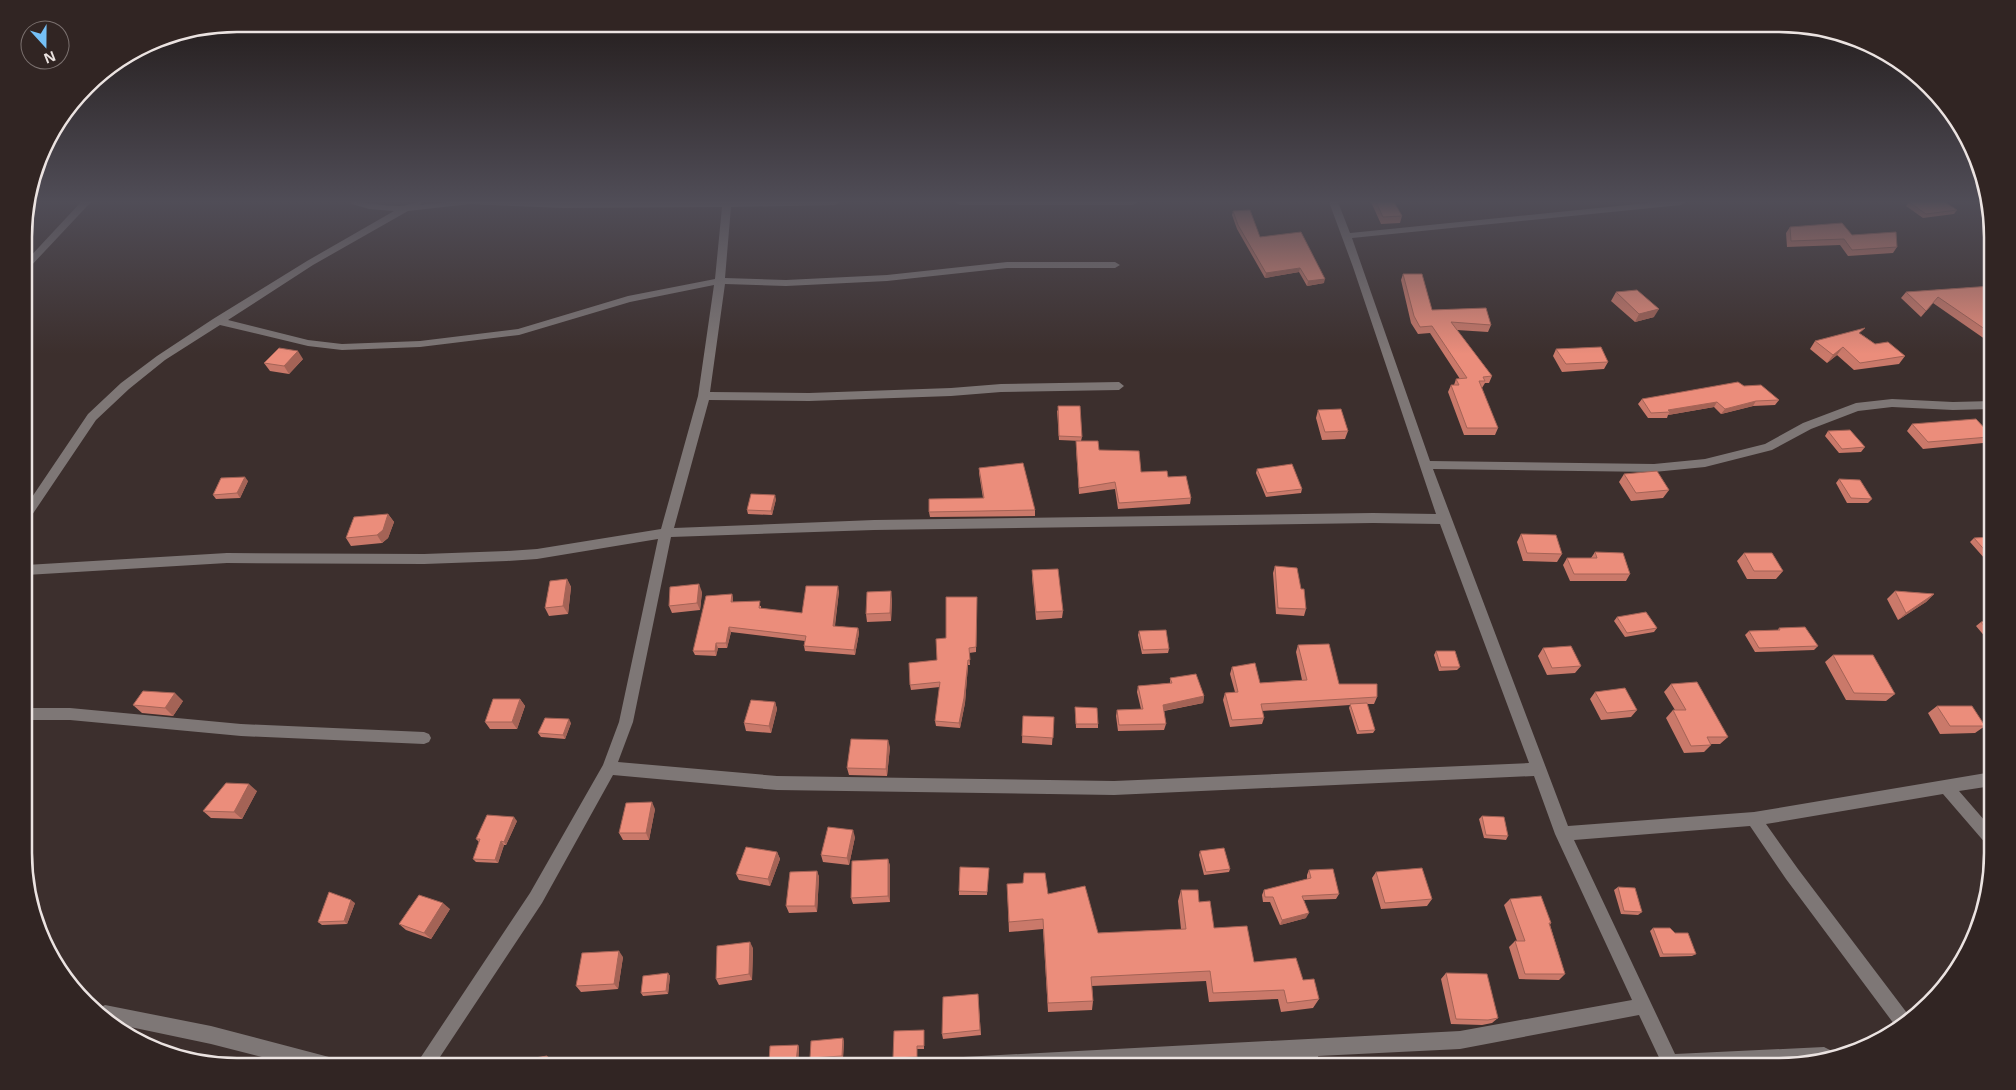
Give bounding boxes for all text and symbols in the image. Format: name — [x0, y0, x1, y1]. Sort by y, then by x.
north arrow — [20, 20, 70, 70]
text: N — [41, 47, 59, 69]

